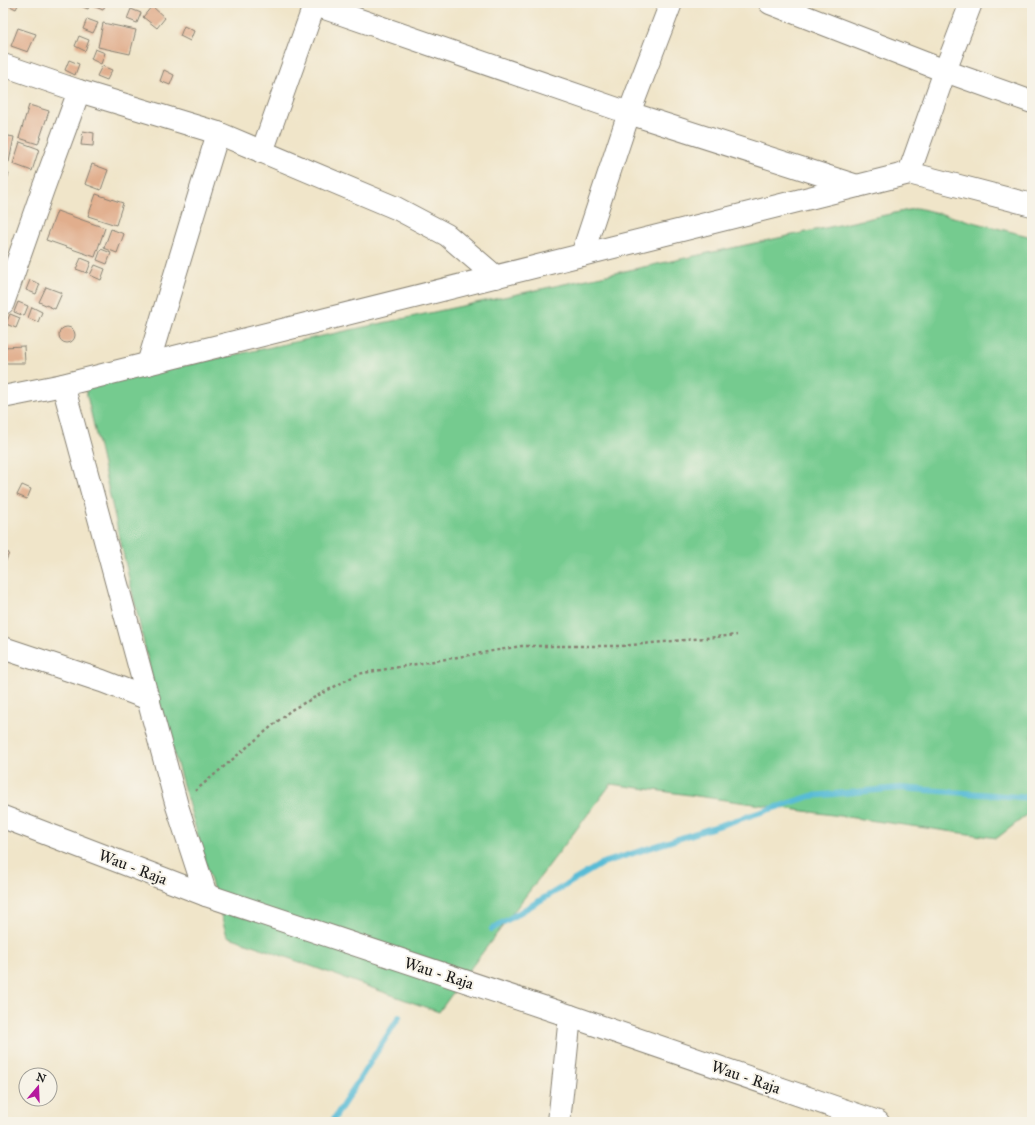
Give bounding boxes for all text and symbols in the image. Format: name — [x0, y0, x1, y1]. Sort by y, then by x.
street label: Wau - Raja — [96, 845, 170, 889]
street label: Wau - Raja — [402, 953, 476, 993]
street label: Wau - Raja — [709, 1056, 783, 1098]
north arrow — [18, 1067, 58, 1107]
text: N — [35, 1070, 48, 1086]

